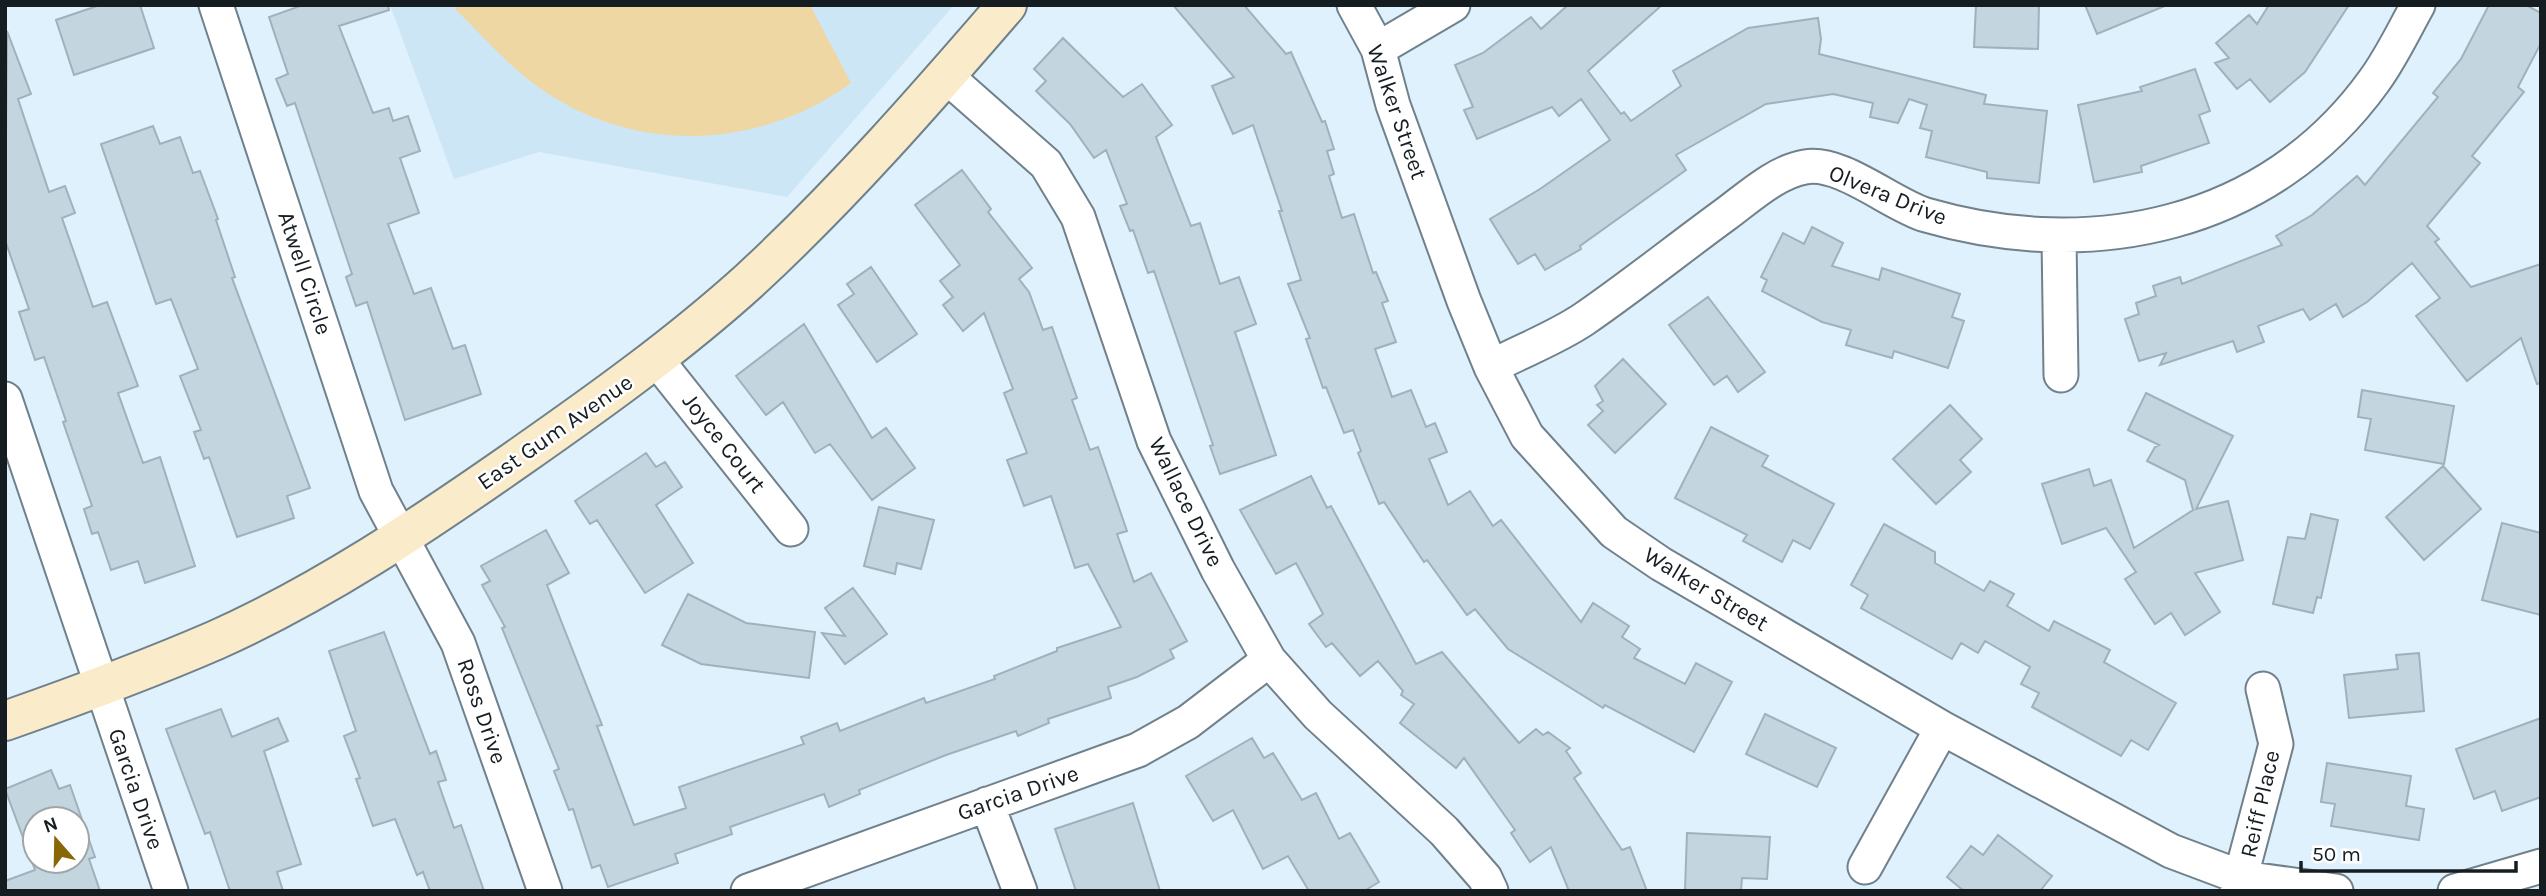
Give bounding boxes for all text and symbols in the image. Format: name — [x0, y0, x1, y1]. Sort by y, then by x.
street label: Walker Street — [1361, 41, 1433, 183]
street label: Olvera Drive — [1825, 159, 1951, 231]
street label: Atwell Circle — [272, 208, 338, 338]
street label: East Gum Avenue — [472, 368, 638, 496]
street label: Joyce Court — [677, 388, 772, 499]
street label: Wallace Drive — [1143, 433, 1229, 571]
street label: Walker Street — [1639, 541, 1774, 637]
street label: Ross Drive — [451, 655, 513, 767]
street label: Garcia Drive — [103, 725, 169, 853]
street label: Reiff Place — [2235, 748, 2285, 860]
street label: Garcia Drive — [954, 760, 1082, 826]
north arrow — [21, 805, 91, 875]
text: N — [40, 812, 61, 838]
scale bar — [2301, 830, 2516, 874]
text: 50 m — [2312, 842, 2361, 866]

